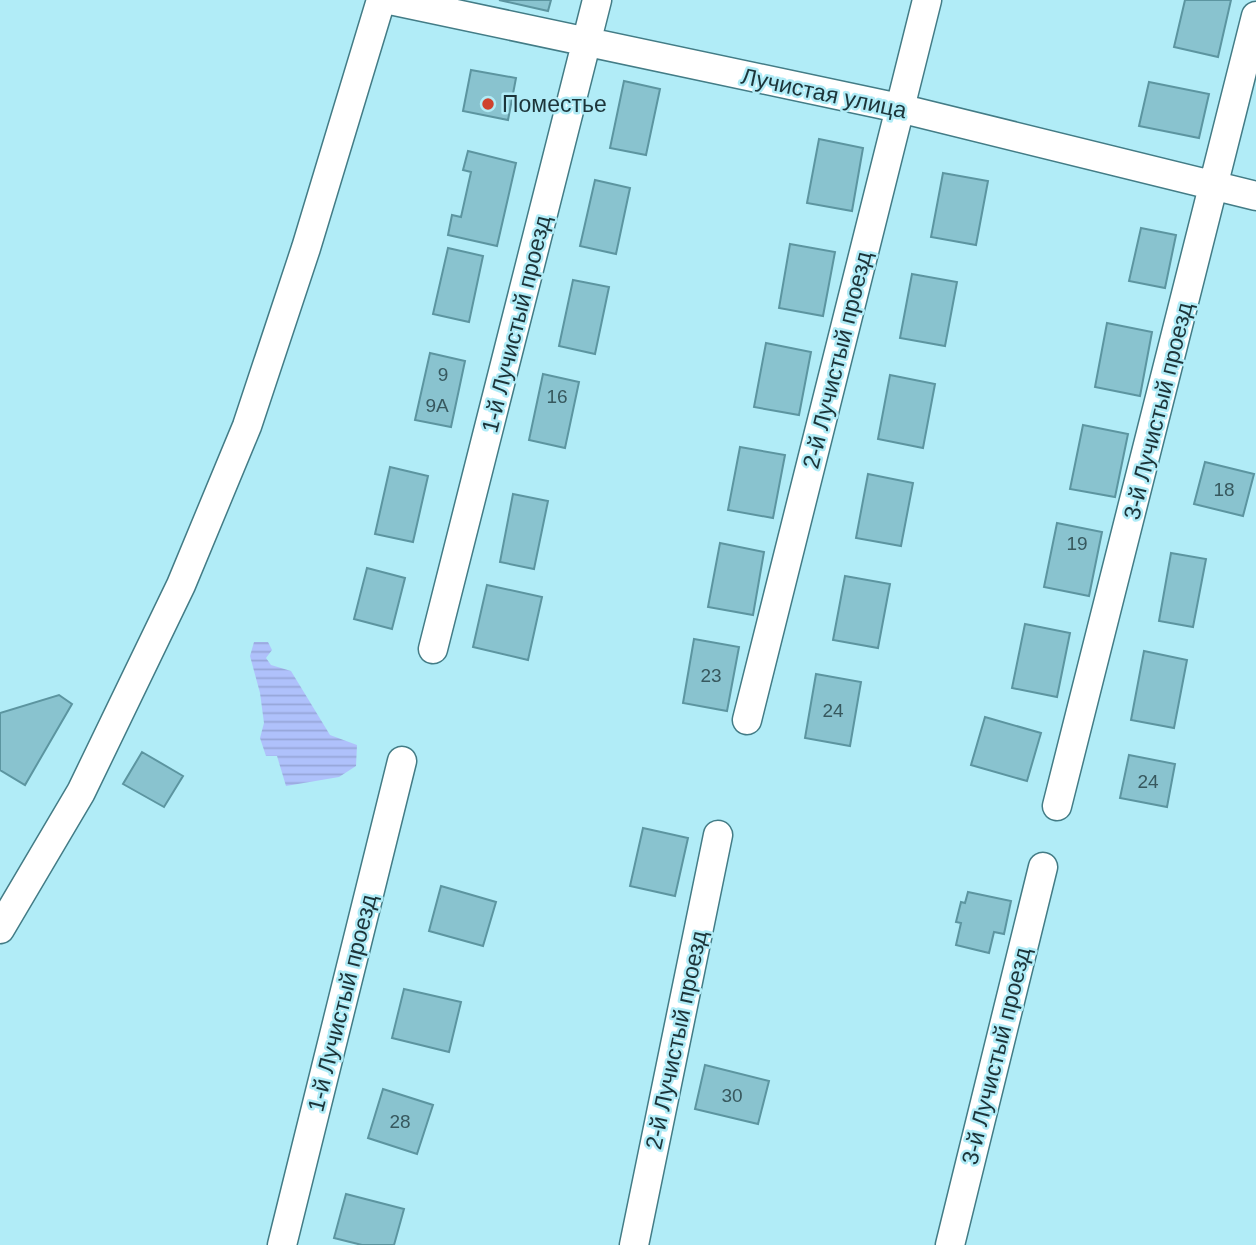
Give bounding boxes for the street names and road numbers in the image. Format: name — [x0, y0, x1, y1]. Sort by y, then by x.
street label: Лучистая улица — [739, 63, 909, 123]
street label: 1-й Лучистый проезд — [476, 212, 556, 435]
street label: 2-й Лучистый проезд — [797, 248, 877, 471]
street label: 3-й Лучистый проезд — [1118, 299, 1198, 522]
street label: 1-й Лучистый проезд — [302, 891, 382, 1114]
street label: 2-й Лучистый проезд — [640, 928, 712, 1152]
street label: 3-й Лучистый проезд — [956, 944, 1036, 1167]

